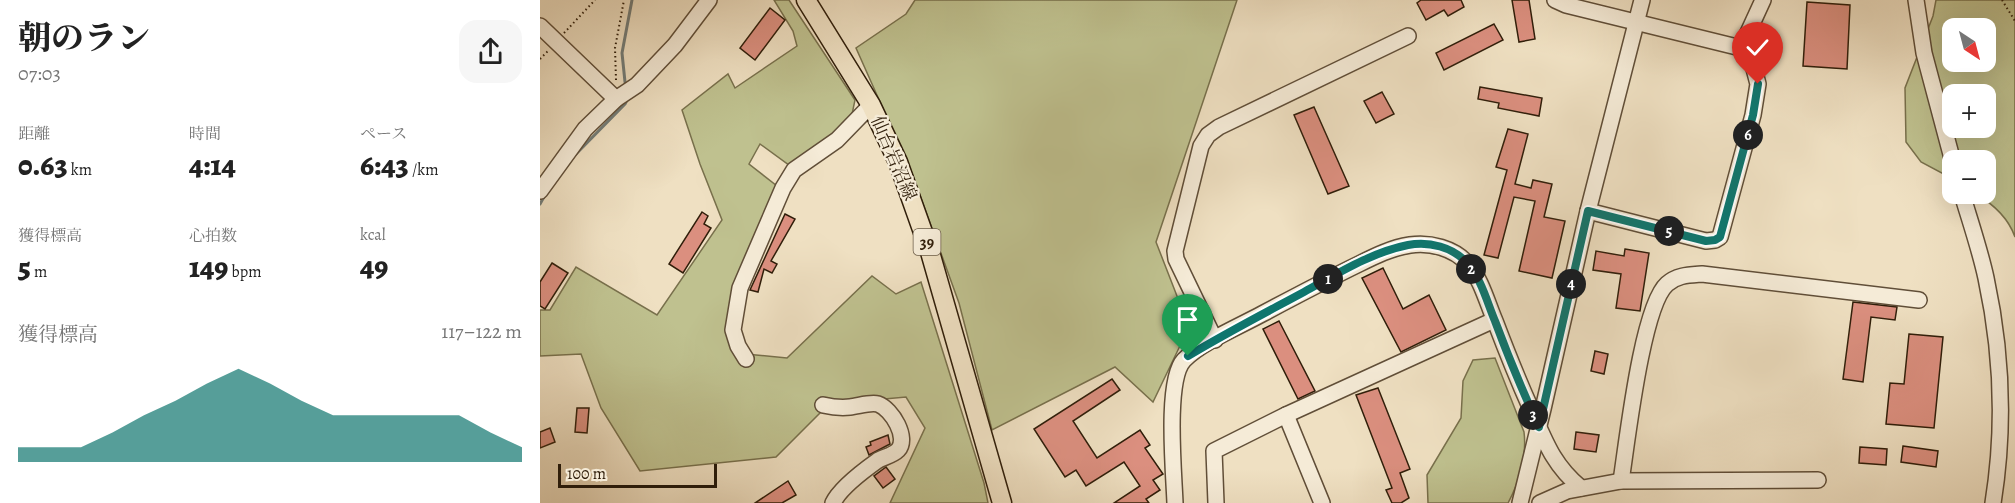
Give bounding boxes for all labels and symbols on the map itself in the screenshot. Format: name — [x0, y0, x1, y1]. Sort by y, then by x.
north arrow — [1942, 18, 1996, 72]
pin — [1732, 22, 1783, 84]
street label: 仙台岩沼線 — [865, 112, 923, 204]
pin: 6 — [1733, 120, 1763, 150]
pin: 5 — [1654, 216, 1684, 246]
road number: 39 — [914, 229, 940, 255]
pin: 2 — [1456, 254, 1486, 284]
pin: 1 — [1313, 264, 1343, 294]
pin: 4 — [1556, 269, 1586, 299]
pin — [1162, 294, 1213, 356]
pin: 3 — [1518, 400, 1548, 430]
scale bar — [558, 461, 717, 488]

